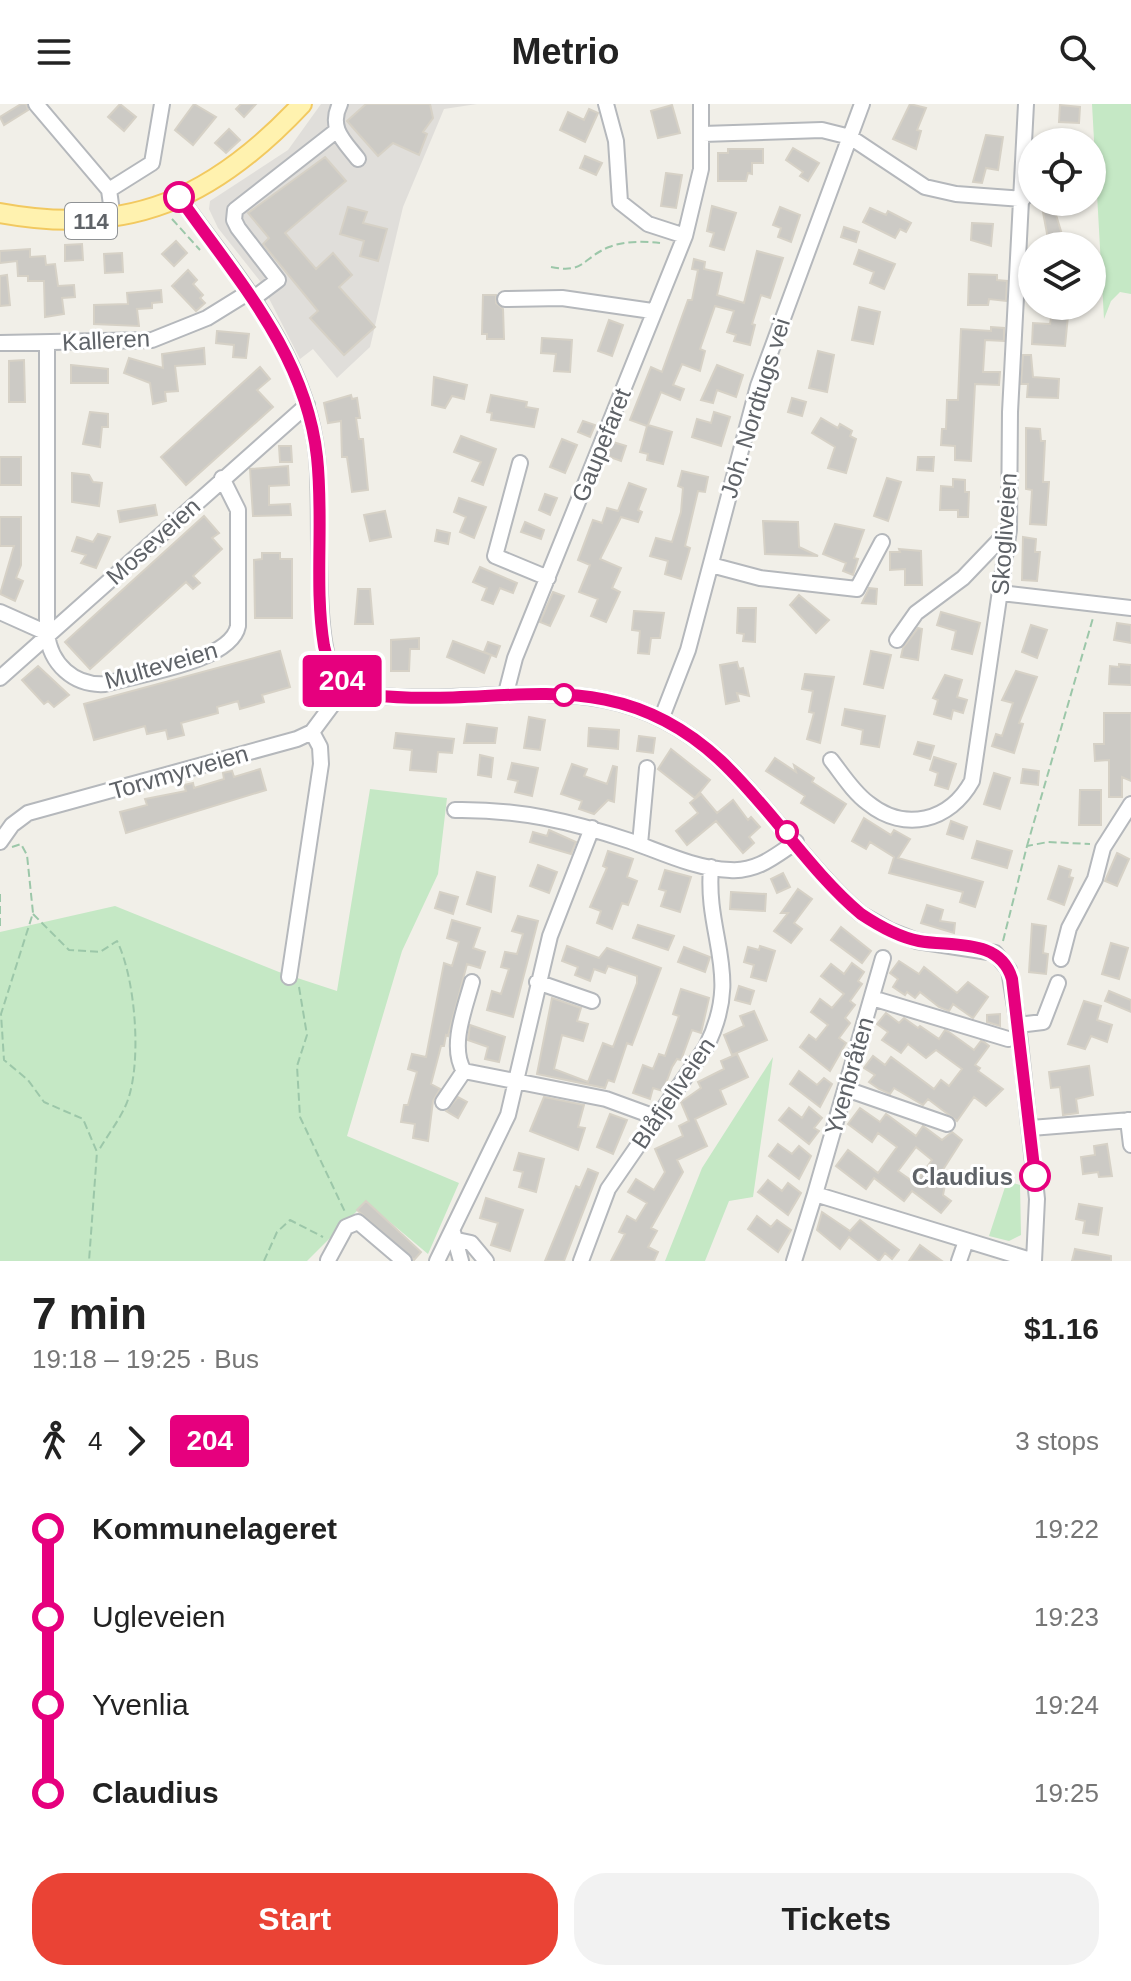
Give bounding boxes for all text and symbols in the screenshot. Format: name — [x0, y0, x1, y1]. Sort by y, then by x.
icon: menu — [32, 30, 76, 74]
icon: search — [1055, 30, 1099, 74]
text: Metrio — [512, 31, 620, 72]
map controls — [1018, 128, 1106, 320]
button: locate — [1018, 128, 1106, 216]
unlabelled marker — [164, 182, 194, 212]
road number: 114 — [65, 203, 117, 239]
button: layers — [1018, 232, 1106, 320]
street label: Joh. Nordtugs vei — [715, 315, 795, 501]
street label: Kalleren — [61, 324, 151, 356]
street label: Gaupefaret — [566, 384, 636, 506]
street label: Skogliveien — [986, 472, 1022, 596]
street label: Moseveien — [101, 492, 205, 590]
street label: Multeveien — [101, 636, 221, 694]
line badge: 204 — [296, 655, 388, 707]
text: 204 — [319, 665, 365, 696]
unlabelled marker — [553, 684, 575, 706]
street label: Torvmyrveien — [107, 739, 251, 805]
unlabelled marker — [776, 821, 798, 843]
street label: Yvenbråten — [819, 1014, 879, 1138]
street label: Blåfjellveien — [626, 1032, 720, 1154]
marker: Claudius — [1020, 1161, 1050, 1191]
place label: Claudius — [912, 1163, 1013, 1190]
text: 7 min — [32, 1289, 147, 1338]
text: $1.16 — [1024, 1312, 1099, 1345]
text: 19:18 – 19:25 · Bus — [32, 1344, 259, 1374]
icon: walk — [32, 1419, 76, 1463]
icon: forward — [114, 1419, 158, 1463]
text: 204 — [186, 1425, 233, 1456]
text: 4 — [88, 1426, 102, 1456]
text: 3 stops — [1015, 1426, 1099, 1456]
text: Kommunelageret — [92, 1512, 337, 1545]
text: 19:22 — [1034, 1514, 1099, 1544]
text: Ugleveien — [92, 1600, 225, 1633]
text: 19:23 — [1034, 1602, 1099, 1632]
text: Yvenlia — [92, 1688, 189, 1721]
text: 19:24 — [1034, 1690, 1099, 1720]
text: Claudius — [92, 1776, 219, 1809]
text: 19:25 — [1034, 1778, 1099, 1808]
button: Start — [32, 1873, 558, 1965]
button: Tickets — [574, 1873, 1099, 1965]

